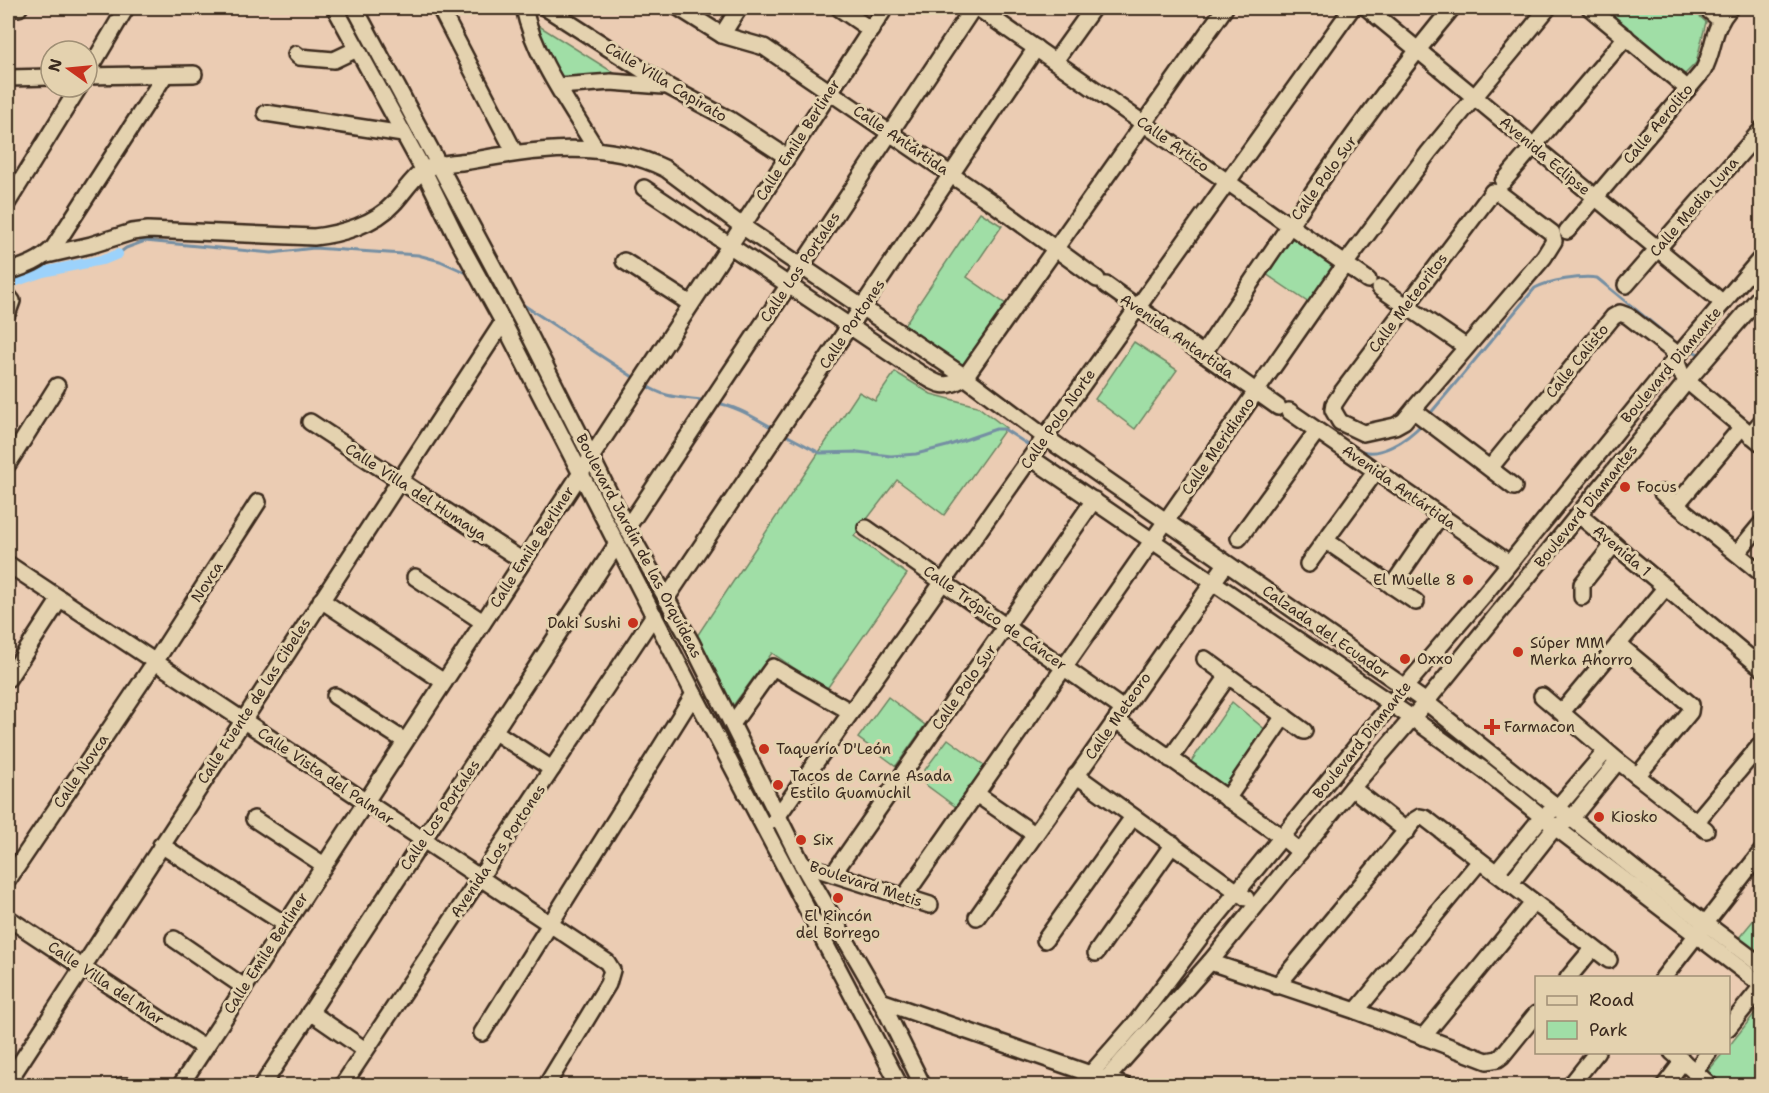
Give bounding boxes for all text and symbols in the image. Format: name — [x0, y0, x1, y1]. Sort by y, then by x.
street label: Calle Villa Capirato — [601, 38, 731, 126]
north arrow — [39, 39, 99, 99]
text: N — [43, 56, 67, 74]
street label: Calle Emile Berliner — [751, 75, 845, 205]
street label: Calle Aerolito — [1619, 80, 1697, 168]
street label: Calle Antártida — [849, 100, 953, 180]
street label: Calle Artico — [1133, 112, 1213, 176]
street label: Avenida Eclipse — [1495, 112, 1595, 200]
street label: Calle Polo Sur — [1286, 132, 1362, 224]
street label: Calle Media Luna — [1645, 152, 1743, 261]
street label: Calle Los Portales — [756, 208, 844, 326]
street label: Calle Meteoritos — [1364, 249, 1452, 357]
street label: Calle Portones — [815, 275, 889, 373]
street label: Avenida Antartida — [1116, 289, 1238, 383]
street label: Boulevard Diamante — [1616, 303, 1726, 427]
street label: Calle Calisto — [1541, 320, 1613, 402]
street label: Calle Polo Norte — [1016, 365, 1100, 473]
street label: Calle Meridiano — [1177, 393, 1259, 499]
street label: Boulevard Jardín de las Orquídeas — [571, 430, 707, 662]
street label: Calle Villa del Humaya — [341, 439, 491, 546]
street label: Avenida Antártida — [1338, 440, 1460, 534]
street label: Boulevard Diamantes — [1530, 440, 1642, 572]
place label: Focus — [1637, 477, 1677, 497]
marker: Focus — [1618, 480, 1632, 494]
street label: Calle Emile Berliner — [485, 482, 579, 612]
street label: Avenida 1 — [1589, 521, 1655, 581]
street label: Novca — [186, 557, 228, 606]
street label: Calle Trópico de Cáncer — [919, 561, 1071, 675]
place label: El Muelle 8 — [1373, 570, 1456, 590]
marker: El Muelle 8 — [1461, 573, 1475, 587]
street label: Calzada del Ecuador — [1258, 580, 1394, 684]
place label: Daki Sushi — [547, 613, 621, 633]
street label: Calle Fuente de las Cibeles — [193, 614, 315, 788]
marker: Daki Sushi — [626, 616, 640, 630]
place label: Súper MM Merka Ahorro — [1530, 633, 1633, 670]
street label: Calle Polo Sur — [927, 640, 1001, 734]
marker: Súper MM Merka Ahorro — [1511, 645, 1525, 659]
place label: Oxxo — [1417, 649, 1453, 669]
marker: Oxxo — [1398, 652, 1412, 666]
street label: Calle Meteoro — [1081, 668, 1155, 764]
street label: Boulevard Diamante — [1308, 677, 1416, 803]
place label: Farmacon — [1504, 717, 1575, 737]
marker: Farmacon — [1485, 720, 1499, 734]
street label: Calle Vista del Palmar — [254, 723, 398, 829]
street label: Calle Novca — [49, 729, 114, 812]
place label: Taquería D'León — [776, 739, 891, 759]
marker: Taquería D'León — [757, 742, 771, 756]
street label: Calle Los Portales — [396, 756, 484, 874]
place label: Tacos de Carne Asada Estilo Guamuchil — [790, 766, 952, 803]
marker: Tacos de Carne Asada Estilo Guamuchil — [771, 778, 785, 792]
street label: Avenida Los Portones — [446, 780, 550, 922]
place label: Kiosko — [1611, 807, 1658, 827]
marker: Kiosko — [1592, 810, 1606, 824]
place label: Six — [813, 830, 834, 850]
marker: Six — [794, 833, 808, 847]
street label: Boulevard Metis — [807, 856, 925, 912]
street label: Calle Emile Berliner — [219, 888, 313, 1018]
marker: El Rincón del Borrego — [831, 891, 845, 905]
place label: El Rincón del Borrego — [796, 906, 880, 943]
street label: Calle Villa del Mar — [44, 937, 168, 1029]
legend — [1535, 976, 1730, 1054]
text: Road — [1589, 988, 1634, 1012]
text: Park — [1589, 1018, 1628, 1042]

